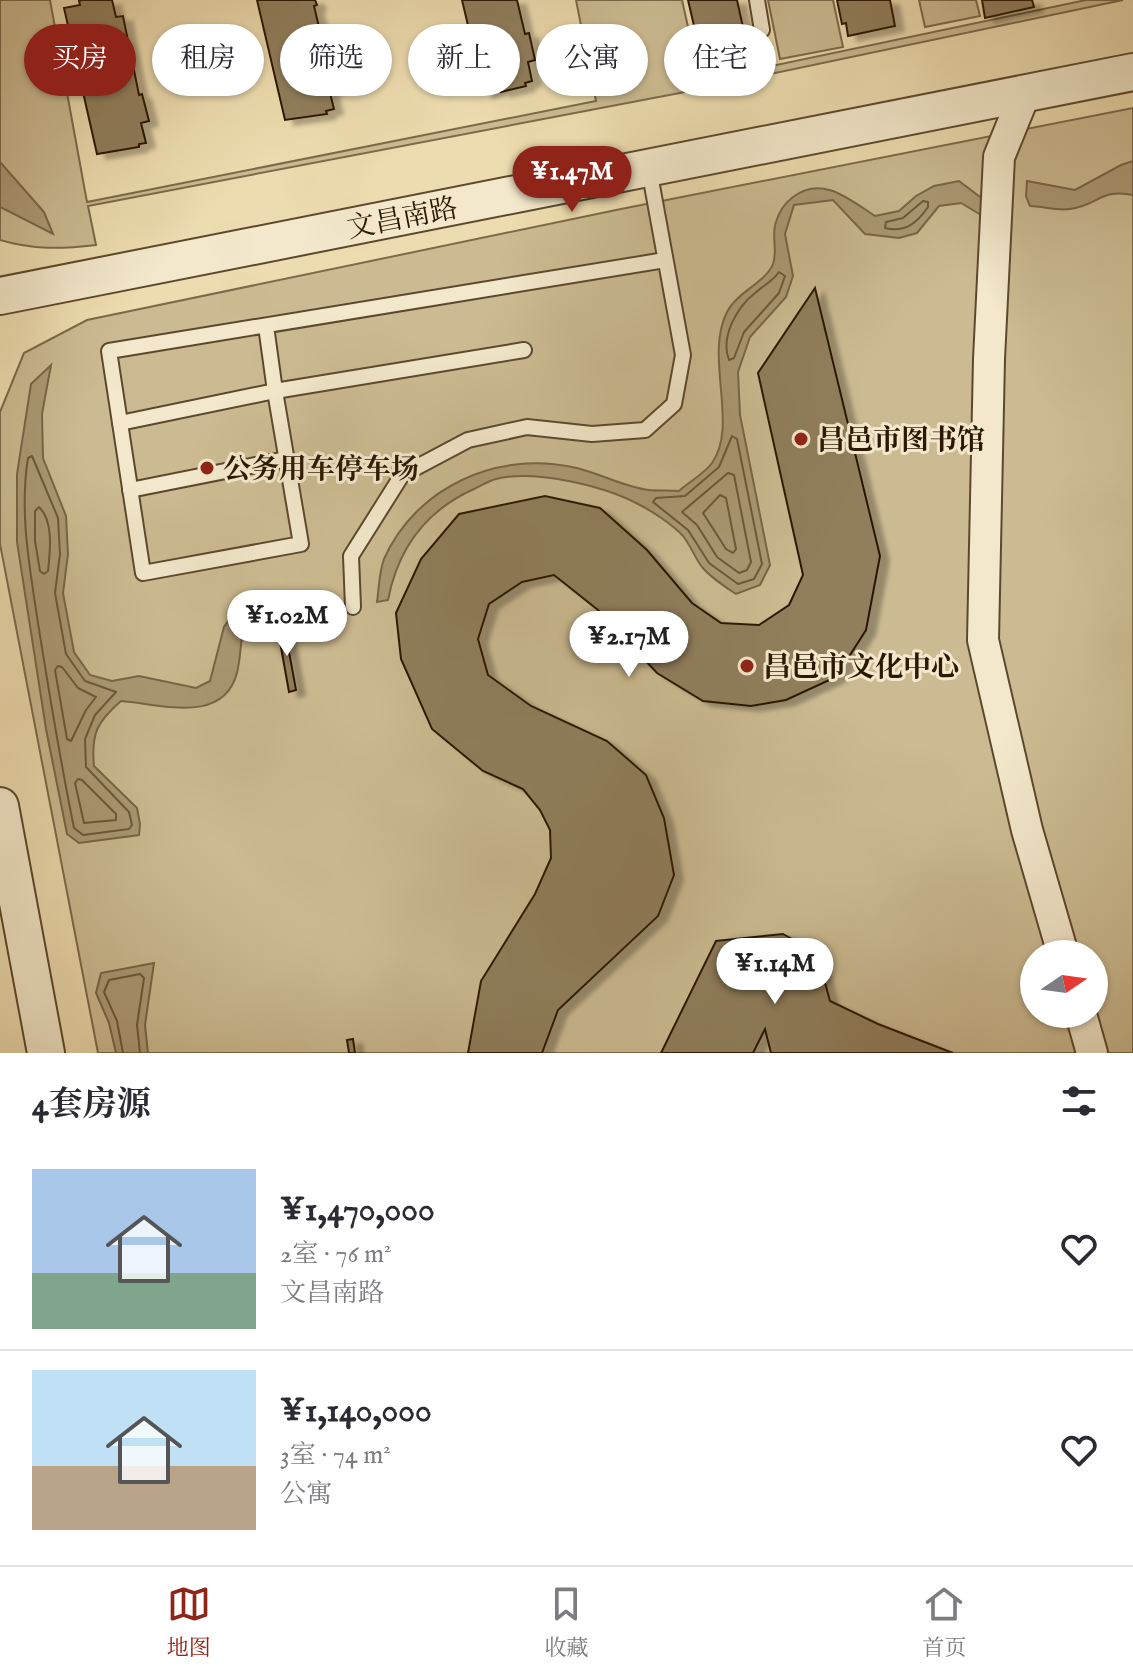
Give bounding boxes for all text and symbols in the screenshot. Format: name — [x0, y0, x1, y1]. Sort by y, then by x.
chip: 买房 — [24, 24, 136, 96]
chip: 租房 — [152, 24, 264, 96]
chip: 筛选 — [280, 24, 392, 96]
chip: 新上 — [408, 24, 520, 96]
chip: 公寓 — [536, 24, 648, 96]
chip: 住宅 — [664, 24, 776, 96]
pin: ¥1.47M — [507, 146, 637, 214]
text: ¥1.47M — [531, 155, 613, 188]
street label: 文昌南路 — [344, 192, 461, 247]
place label: 昌邑市图书馆 — [817, 424, 985, 459]
marker: 昌邑市图书馆 — [792, 430, 810, 448]
place label: 公务用车停车场 — [223, 453, 419, 488]
marker: 公务用车停车场 — [198, 459, 216, 477]
pin: ¥1.02M — [222, 590, 352, 658]
text: ¥1.02M — [245, 599, 329, 632]
pin: ¥2.17M — [564, 611, 694, 679]
text: ¥2.17M — [587, 620, 671, 653]
place label: 昌邑市文化中心 — [763, 651, 959, 686]
marker: 昌邑市文化中心 — [738, 657, 756, 675]
pin: ¥1.14M — [710, 938, 840, 1006]
north arrow — [1020, 940, 1108, 1028]
map controls — [1020, 940, 1108, 1028]
text: ¥1.14M — [734, 947, 816, 980]
icon: filters — [1057, 1079, 1101, 1123]
text: 4套房源 — [32, 1084, 151, 1127]
text: ¥1,470,000 — [280, 1189, 435, 1232]
icon: home — [96, 1201, 192, 1297]
icon: heart — [1057, 1227, 1101, 1271]
text: 2室 · 76 m² — [280, 1238, 391, 1271]
text: 文昌南路 — [280, 1277, 384, 1310]
text: ¥1,140,000 — [280, 1390, 432, 1433]
icon: home — [96, 1402, 192, 1498]
icon: heart — [1057, 1428, 1101, 1472]
text: 3室 · 74 m² — [280, 1439, 391, 1472]
text: 公寓 — [280, 1478, 332, 1511]
tab: 地图 — [167, 1582, 211, 1663]
tab: 收藏 — [544, 1582, 588, 1663]
tab: 首页 — [922, 1582, 966, 1663]

